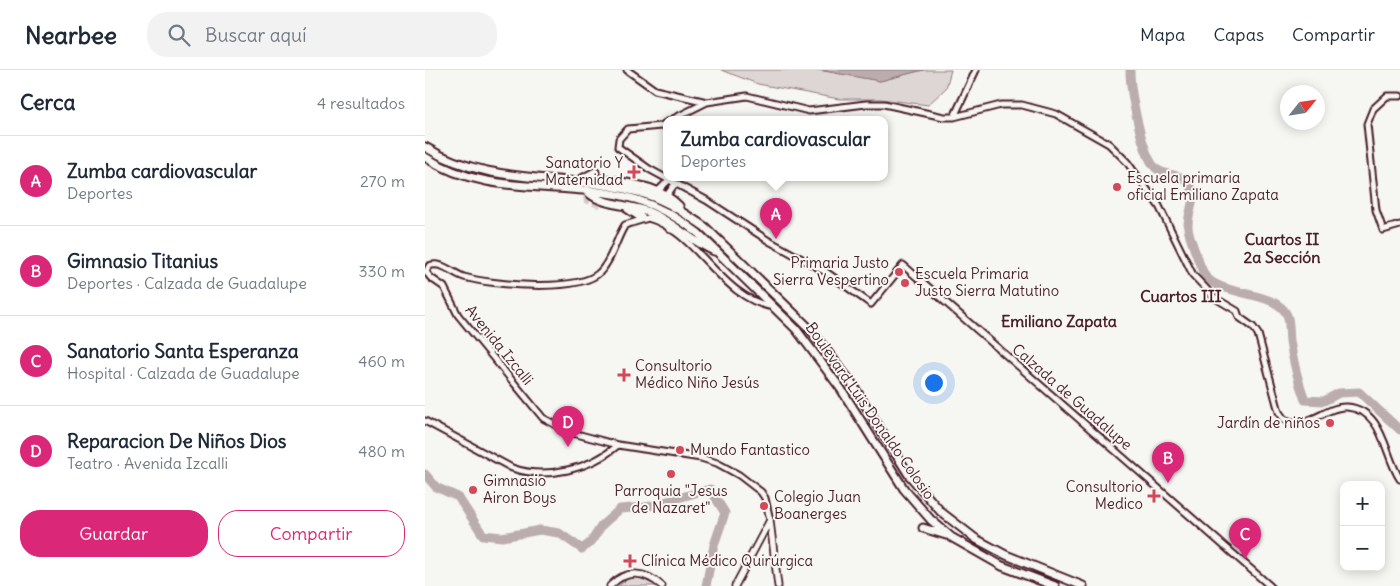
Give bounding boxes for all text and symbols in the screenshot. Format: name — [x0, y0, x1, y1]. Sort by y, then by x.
search box — [147, 12, 497, 57]
text: Nearbee — [25, 20, 117, 50]
icon: search — [165, 21, 193, 49]
text: Buscar aquí — [205, 23, 306, 47]
text: Mapa — [1140, 23, 1185, 46]
text: Capas — [1213, 23, 1264, 46]
text: Compartir — [1292, 23, 1375, 46]
north arrow — [1280, 85, 1325, 130]
text: Cerca — [20, 89, 75, 116]
text: 4 resultados — [317, 93, 405, 113]
popup — [663, 116, 888, 181]
text: Zumba cardiovascular — [680, 127, 871, 151]
text: Deportes — [680, 151, 746, 171]
place label: Sanatorio Y Maternidad — [545, 153, 624, 189]
text: Zumba cardiovascular — [67, 159, 257, 183]
marker: Sanatorio Y Maternidad — [627, 165, 641, 179]
place label: Escuela primaria oficial Emiliano Zapata — [1127, 168, 1279, 204]
text: A — [31, 171, 41, 191]
text: 270 m — [360, 171, 405, 191]
marker: Escuela primaria oficial Emiliano Zapata — [1111, 181, 1123, 193]
text: Deportes — [67, 183, 133, 203]
pin: A — [760, 198, 792, 239]
district label: Cuartos II 2a Sección — [1243, 229, 1321, 267]
text: Gimnasio Titanius — [67, 249, 218, 273]
place label: Primaria Justo Sierra Vespertino — [773, 253, 889, 289]
text: B — [31, 261, 41, 281]
text: 330 m — [358, 261, 405, 281]
place label: Escuela Primaria Justo Sierra Matutino — [915, 264, 1059, 300]
marker: Primaria Justo Sierra Vespertino — [893, 266, 905, 278]
text: Deportes · Calzada de Guadalupe — [67, 273, 307, 293]
marker: Escuela Primaria Justo Sierra Matutino — [899, 277, 911, 289]
district label: Cuartos III — [1140, 286, 1222, 306]
street label: Avenida Izcalli — [461, 301, 537, 389]
district label: Emiliano Zapata — [1001, 311, 1117, 332]
street label: Boulevard Luis Donaldo Colosio — [802, 318, 939, 503]
text: Sanatorio Santa Esperanza — [67, 339, 299, 363]
street label: Calzada de Guadalupe — [1008, 339, 1136, 454]
text: C — [31, 351, 41, 371]
text: 460 m — [358, 351, 405, 371]
place label: Consultorio Médico Niño Jesús — [635, 356, 759, 392]
text: Hospital · Calzada de Guadalupe — [67, 363, 300, 383]
marker: Consultorio Médico Niño Jesús — [617, 368, 631, 382]
your location — [921, 370, 947, 396]
pin: D — [552, 406, 584, 447]
place label: Jardín de niños — [1217, 413, 1320, 432]
marker: Jardín de niños — [1324, 417, 1336, 429]
text: Reparacion De Niños Dios — [67, 429, 286, 453]
place label: Mundo Fantastico — [690, 440, 810, 459]
text: D — [30, 441, 42, 461]
text: 480 m — [358, 441, 405, 461]
pin: B — [1152, 442, 1184, 483]
marker: Mundo Fantastico — [674, 444, 686, 456]
text: Teatro · Avenida Izcalli — [67, 453, 228, 473]
marker: Parroquia "Jesus de Nazaret" — [665, 468, 677, 480]
place label: Gimnasio Airon Boys — [483, 471, 556, 507]
place label: Consultorio Medico — [1066, 477, 1143, 513]
place label: Parroquia "Jesus de Nazaret" — [614, 481, 728, 517]
map controls — [1340, 481, 1385, 571]
button: + — [1340, 481, 1385, 526]
marker: Gimnasio Airon Boys — [467, 484, 479, 496]
place label: Colegio Juan Boanerges — [774, 487, 861, 523]
marker: Consultorio Medico — [1147, 489, 1161, 503]
marker: Colegio Juan Boanerges — [758, 500, 770, 512]
button: Guardar — [20, 510, 208, 557]
button: Compartir — [218, 510, 405, 557]
pin: C — [1229, 518, 1261, 559]
button: − — [1340, 526, 1385, 571]
place label: Clínica Médico Quirúrgica — [641, 551, 814, 570]
marker: Clínica Médico Quirúrgica — [623, 554, 637, 568]

